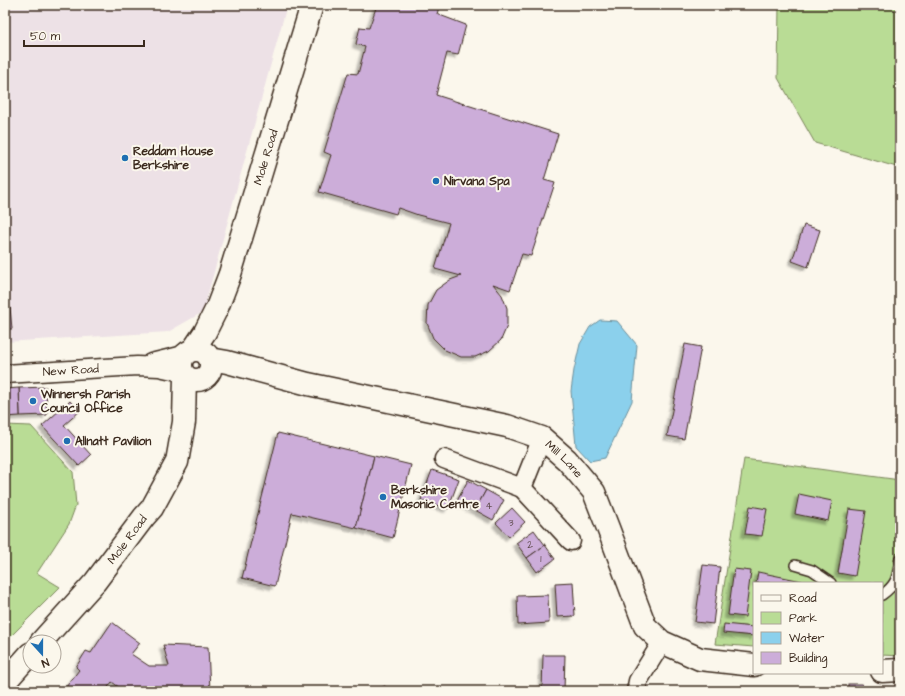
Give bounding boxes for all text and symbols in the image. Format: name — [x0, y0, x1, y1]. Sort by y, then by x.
scale bar — [24, 22, 144, 48]
text: 50 m — [30, 28, 61, 45]
street label: Mole Road — [250, 127, 283, 187]
place label: Reddam House Berkshire — [133, 143, 214, 174]
marker: Reddam House Berkshire — [120, 153, 130, 163]
place label: Nirvana Spa — [444, 173, 511, 191]
marker: Nirvana Spa — [431, 176, 441, 186]
street label: New Road — [42, 360, 99, 381]
place label: Winnersh Parish Council Office — [40, 386, 131, 417]
marker: Winnersh Parish Council Office — [28, 396, 38, 406]
place label: Allnatt Pavilion — [75, 433, 151, 450]
marker: Allnatt Pavilion — [62, 436, 72, 446]
street label: Mill Lane — [541, 436, 587, 482]
place label: Berkshire Masonic Centre — [391, 482, 479, 513]
marker: Berkshire Masonic Centre — [378, 492, 388, 502]
house number: 4 — [486, 499, 493, 513]
street label: Mole Road — [103, 512, 152, 568]
house number: 3 — [508, 516, 514, 530]
house number: 2 — [527, 538, 533, 552]
house number: 1 — [540, 552, 542, 566]
legend — [753, 582, 883, 674]
text: Road — [789, 590, 817, 607]
text: Park — [789, 610, 817, 627]
text: Water — [789, 630, 825, 647]
north arrow — [22, 634, 62, 674]
text: Building — [789, 650, 827, 668]
text: N — [39, 655, 51, 671]

